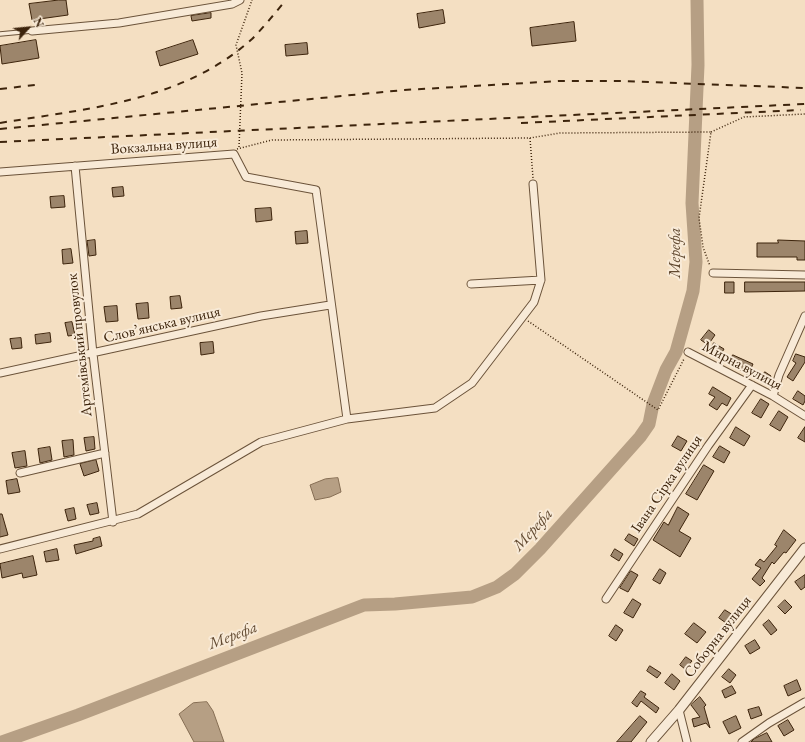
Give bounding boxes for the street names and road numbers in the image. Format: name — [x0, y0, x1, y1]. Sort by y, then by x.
street label: Вокзальна вулиця — [110, 133, 218, 159]
street label: Артемівський провулок — [64, 272, 96, 418]
street label: Слов’янська вулиця — [102, 303, 222, 347]
street label: Мирна вулиця — [699, 337, 785, 395]
street label: Івана Сірка вулиця — [628, 432, 706, 536]
street label: Соборна вулиця — [680, 592, 756, 682]

